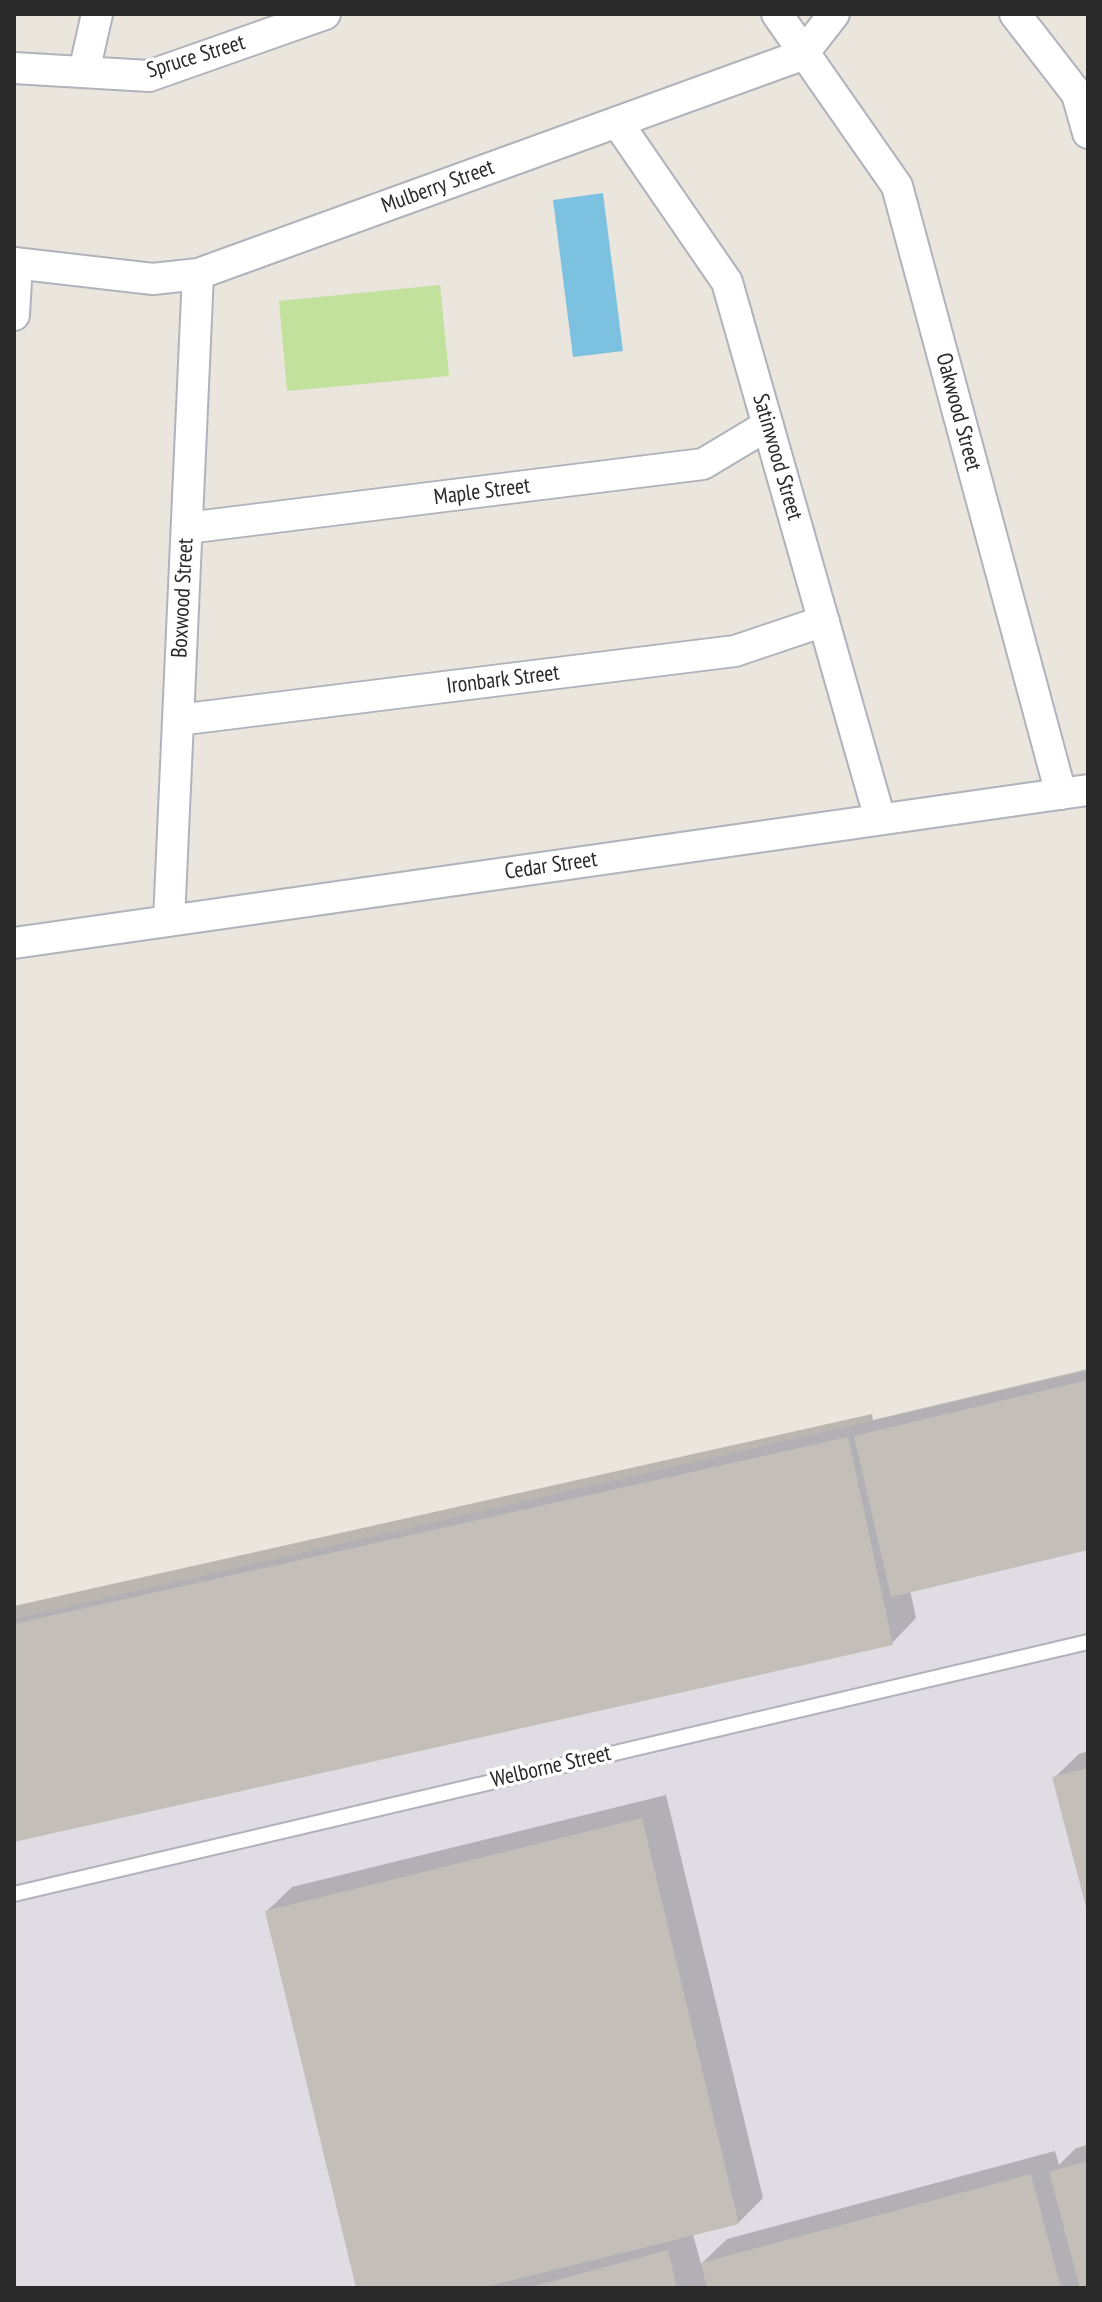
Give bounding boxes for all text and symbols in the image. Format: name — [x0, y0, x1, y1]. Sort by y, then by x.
street label: Spruce Street — [144, 30, 248, 84]
street label: Mulberry Street — [378, 154, 498, 220]
street label: Oakwood Street — [930, 350, 986, 474]
street label: Satinwood Street — [746, 391, 808, 523]
street label: Maple Street — [432, 473, 532, 511]
street label: Boxwood Street — [167, 537, 199, 659]
street label: Ironbark Street — [445, 660, 561, 700]
street label: Cedar Street — [503, 846, 599, 886]
street label: Welborne Street — [488, 1740, 614, 1794]

